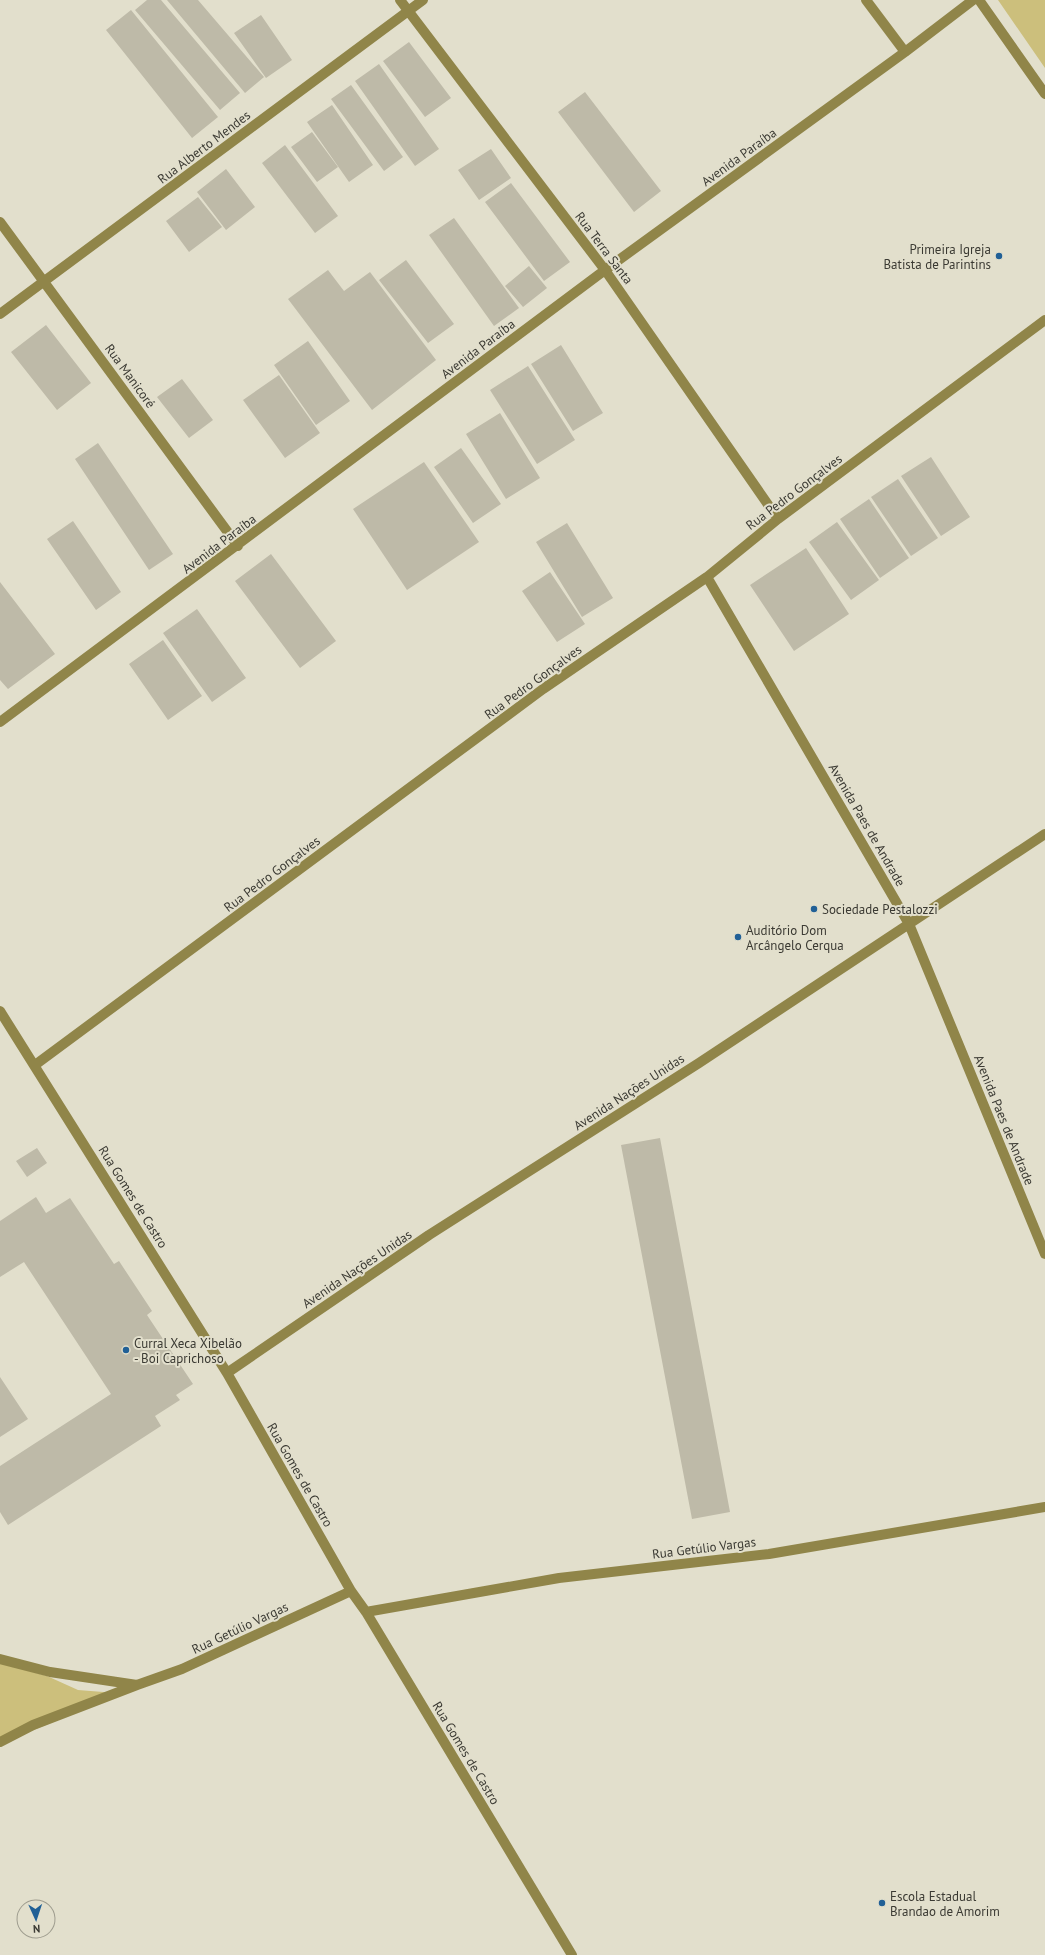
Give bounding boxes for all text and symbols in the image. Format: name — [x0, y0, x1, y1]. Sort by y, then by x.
street label: Rua Alberto Mendes — [154, 107, 254, 187]
street label: Avenida Paraíba — [698, 124, 780, 190]
street label: Rua Terra Santa — [571, 208, 637, 288]
place label: Primeira Igreja Batista de Parintins — [883, 241, 991, 273]
marker: Primeira Igreja Batista de Parintins — [994, 251, 1004, 261]
street label: Avenida Paraíba — [438, 316, 518, 382]
street label: Rua Manicoré — [101, 340, 159, 412]
street label: Rua Pedro Gonçalves — [743, 450, 845, 534]
street label: Avenida Paraíba — [179, 511, 259, 577]
street label: Rua Pedro Gonçalves — [481, 641, 585, 723]
street label: Avenida Paes de Andrade — [825, 761, 909, 889]
street label: Rua Pedro Gonçalves — [221, 832, 323, 916]
place label: Sociedade Pestalozzi — [822, 901, 938, 918]
marker: Sociedade Pestalozzi — [809, 904, 819, 914]
place label: Auditório Dom Arcângelo Cerqua — [746, 922, 844, 954]
marker: Auditório Dom Arcângelo Cerqua — [733, 932, 743, 942]
street label: Avenida Nações Unidas — [570, 1050, 688, 1134]
street label: Avenida Paes de Andrade — [970, 1052, 1038, 1188]
street label: Rua Gomes de Castro — [95, 1143, 171, 1251]
street label: Avenida Nações Unidas — [299, 1226, 415, 1312]
place label: Curral Xeca Xibelão - Boi Caprichoso — [134, 1335, 242, 1367]
marker: Curral Xeca Xibelão - Boi Caprichoso — [121, 1345, 131, 1355]
street label: Rua Gomes de Castro — [263, 1420, 337, 1530]
street label: Rua Getúlio Vargas — [651, 1533, 757, 1563]
street label: Rua Getúlio Vargas — [189, 1598, 291, 1658]
street label: Rua Gomes de Castro — [428, 1698, 504, 1808]
place label: Escola Estadual Brandao de Amorim — [890, 1888, 1000, 1920]
marker: Escola Estadual Brandao de Amorim — [877, 1898, 887, 1908]
north arrow — [16, 1899, 56, 1939]
text: N — [33, 1922, 41, 1936]

